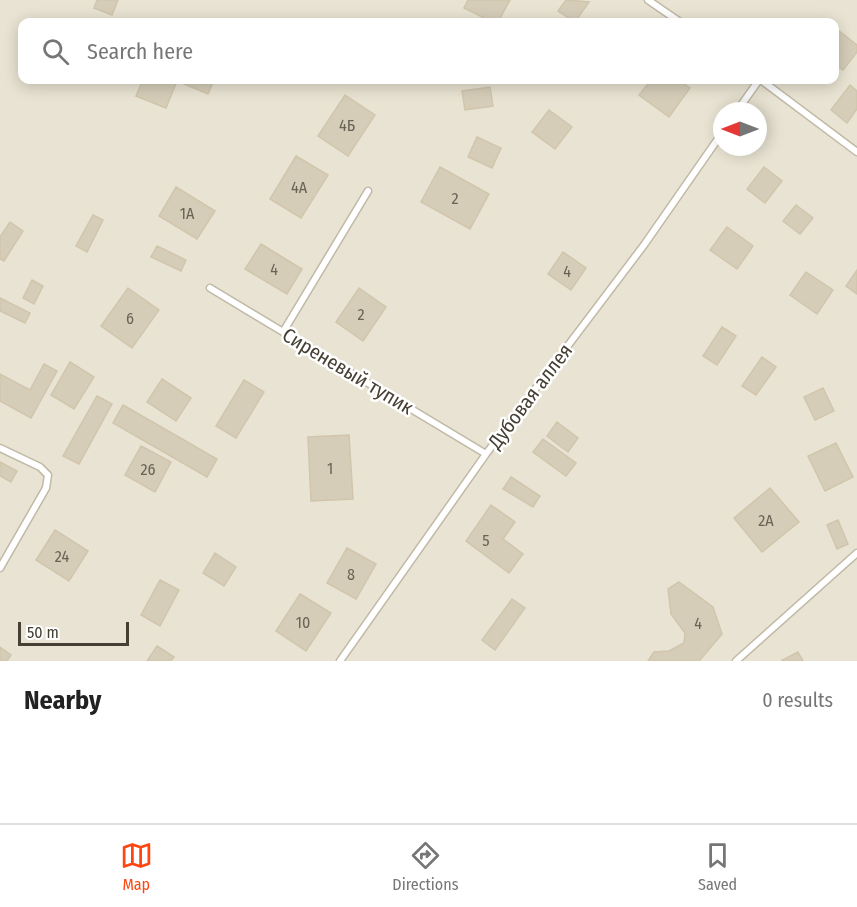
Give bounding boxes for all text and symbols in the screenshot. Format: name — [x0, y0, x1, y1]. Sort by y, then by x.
search box — [18, 18, 839, 84]
icon: search — [39, 35, 72, 68]
text: Search here — [87, 38, 193, 65]
north arrow — [713, 102, 767, 156]
house number: 4Б — [339, 116, 355, 135]
house number: 4А — [291, 178, 308, 197]
house number: 2 — [451, 189, 459, 208]
house number: 1А — [180, 204, 195, 223]
house number: 4 — [270, 260, 278, 279]
house number: 4 — [563, 262, 571, 281]
house number: 2 — [357, 305, 365, 324]
house number: 6 — [126, 309, 134, 328]
street label: Сиреневый тупик — [278, 323, 418, 420]
street label: Дубовая аллея — [482, 339, 577, 454]
house number: 1 — [327, 459, 333, 478]
house number: 26 — [141, 460, 156, 479]
house number: 2А — [758, 511, 774, 530]
house number: 5 — [482, 531, 490, 550]
house number: 24 — [55, 547, 69, 566]
house number: 8 — [347, 565, 355, 584]
house number: 10 — [296, 613, 310, 632]
house number: 4 — [694, 614, 702, 633]
scale bar — [18, 619, 129, 646]
text: 50 m — [27, 623, 59, 642]
text: Nearby — [24, 685, 101, 716]
text: 0 results — [762, 688, 833, 712]
tab: Map — [120, 839, 153, 894]
tab: Directions — [392, 839, 459, 894]
tab: Saved — [698, 839, 737, 894]

